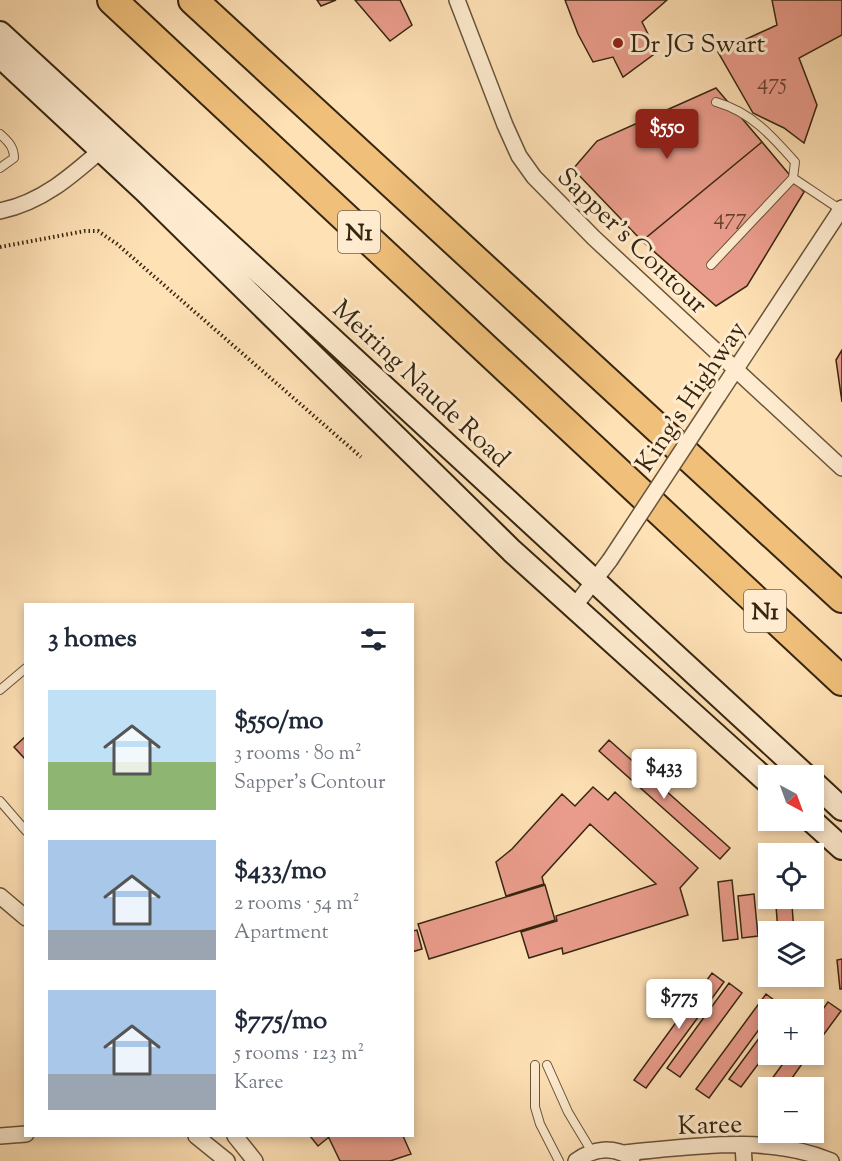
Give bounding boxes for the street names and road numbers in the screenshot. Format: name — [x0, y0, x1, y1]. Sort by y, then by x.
street label: Sapper's Contour — [548, 160, 715, 324]
road number: N1 — [338, 211, 380, 253]
street label: Meiring Naude Road — [323, 292, 518, 477]
street label: King's Highway — [628, 314, 756, 480]
road number: N1 — [744, 590, 786, 632]
street label: Karee — [677, 1107, 743, 1146]

